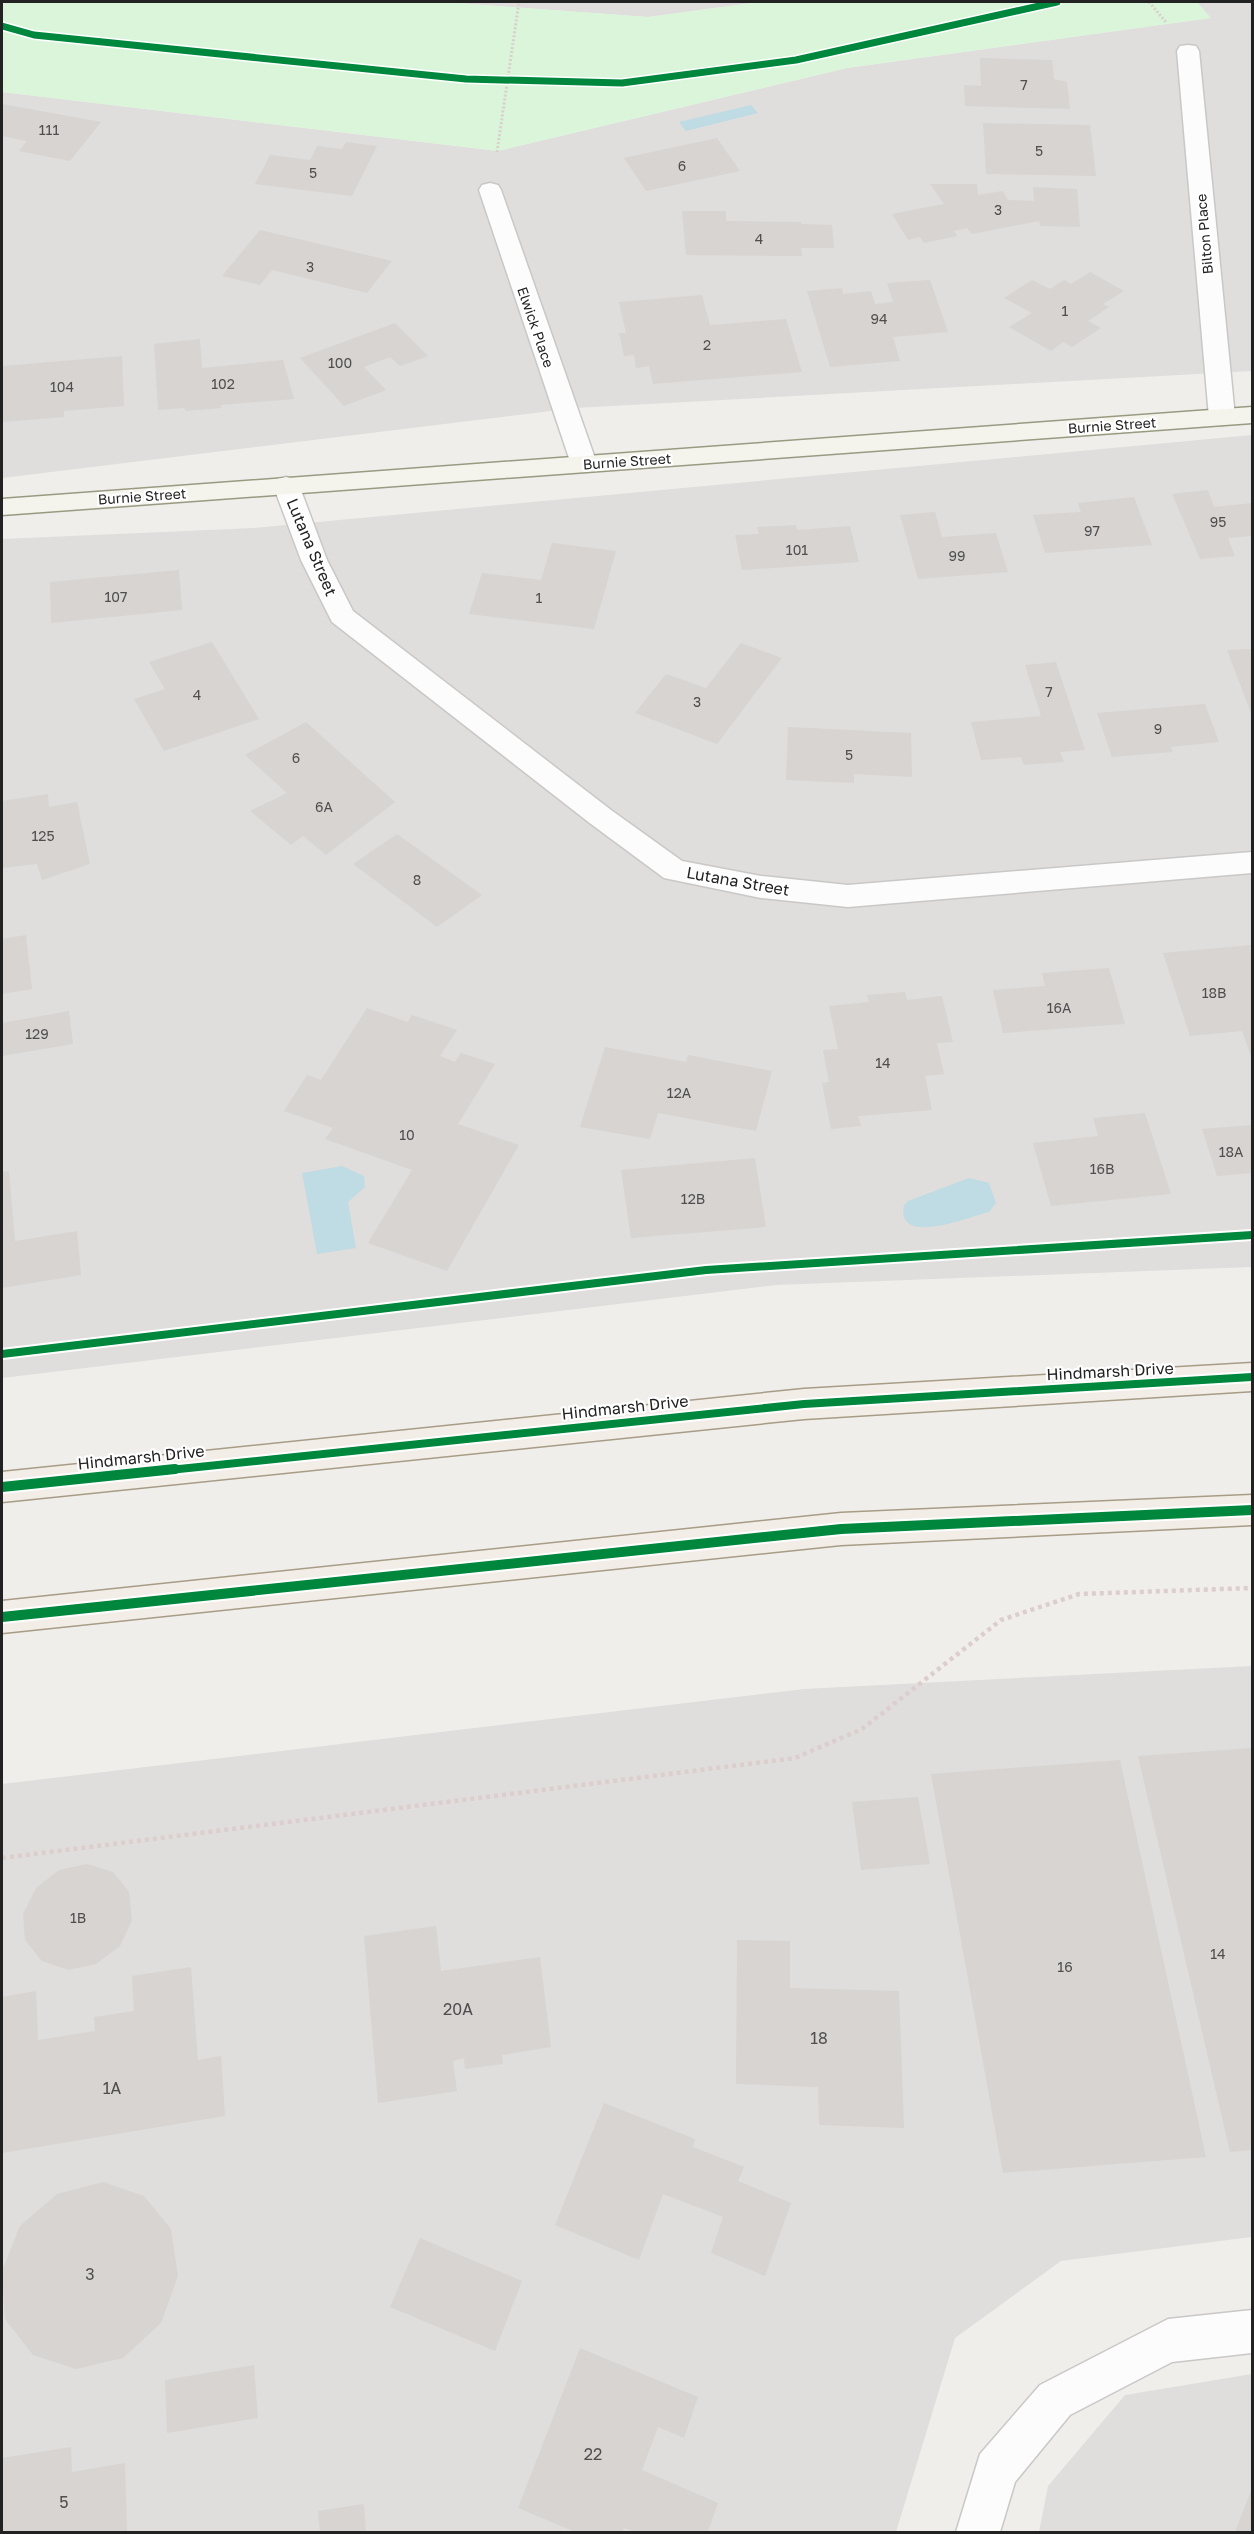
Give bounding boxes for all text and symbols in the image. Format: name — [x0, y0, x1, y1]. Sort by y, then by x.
house number: 7 — [1020, 76, 1028, 93]
house number: 111 — [39, 121, 59, 138]
house number: 5 — [1035, 142, 1043, 159]
house number: 6 — [678, 157, 686, 174]
house number: 5 — [309, 164, 317, 181]
street label: Bilton Place — [1192, 193, 1216, 275]
house number: 3 — [994, 201, 1002, 218]
house number: 4 — [755, 230, 763, 247]
house number: 3 — [306, 258, 314, 275]
street label: Elwick Place — [514, 284, 558, 370]
house number: 1 — [1062, 302, 1069, 319]
house number: 94 — [870, 310, 888, 327]
house number: 2 — [703, 336, 711, 353]
house number: 100 — [328, 354, 352, 371]
house number: 102 — [211, 375, 235, 392]
house number: 104 — [50, 378, 74, 395]
street label: Burnie Street — [1067, 413, 1157, 437]
street label: Burnie Street — [582, 449, 672, 473]
street label: Burnie Street — [97, 484, 187, 508]
street label: Lutana Street — [282, 495, 342, 599]
house number: 95 — [1210, 513, 1226, 530]
house number: 97 — [1084, 522, 1100, 539]
house number: 101 — [786, 541, 808, 558]
house number: 99 — [949, 547, 965, 564]
house number: 107 — [105, 588, 127, 605]
house number: 1 — [536, 589, 543, 606]
house number: 7 — [1045, 683, 1053, 700]
house number: 4 — [193, 686, 201, 703]
house number: 3 — [693, 693, 701, 710]
house number: 9 — [1154, 720, 1162, 737]
house number: 5 — [845, 746, 853, 763]
house number: 6 — [292, 749, 300, 766]
house number: 6A — [315, 798, 334, 815]
house number: 125 — [31, 827, 55, 844]
street label: Lutana Street — [685, 862, 791, 900]
house number: 8 — [413, 871, 421, 888]
house number: 18B — [1202, 984, 1226, 1001]
house number: 16A — [1047, 999, 1072, 1016]
house number: 129 — [25, 1025, 49, 1042]
house number: 14 — [875, 1054, 891, 1071]
house number: 12A — [667, 1084, 692, 1101]
house number: 10 — [399, 1126, 415, 1143]
house number: 18A — [1219, 1143, 1244, 1160]
house number: 16B — [1090, 1160, 1114, 1177]
house number: 12B — [681, 1190, 705, 1207]
street label: Hindmarsh Drive — [1046, 1358, 1174, 1384]
street label: Hindmarsh Drive — [561, 1390, 689, 1424]
street label: Hindmarsh Drive — [77, 1440, 205, 1474]
house number: 1B — [70, 1909, 86, 1926]
house number: 14 — [1210, 1945, 1226, 1962]
house number: 16 — [1057, 1958, 1073, 1975]
house number: 20A — [443, 1999, 473, 2019]
house number: 18 — [810, 2028, 828, 2048]
house number: 1A — [103, 2078, 122, 2098]
house number: 3 — [85, 2264, 95, 2284]
house number: 22 — [584, 2444, 602, 2464]
house number: 5 — [59, 2492, 69, 2512]

